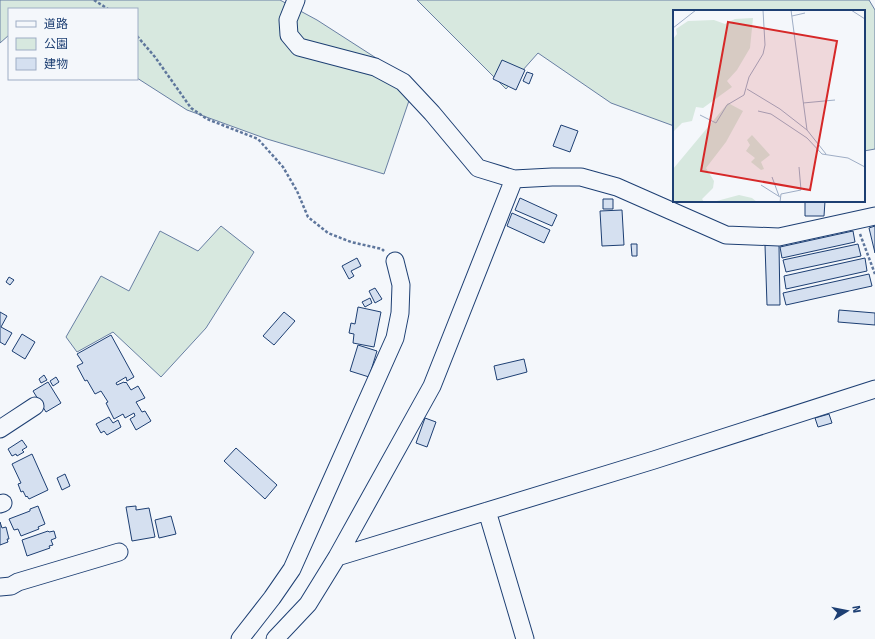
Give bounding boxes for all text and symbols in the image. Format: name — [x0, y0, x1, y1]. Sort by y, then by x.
legend — [8, 8, 138, 80]
inset map — [673, 10, 865, 202]
text: 道路 — [44, 17, 68, 31]
text: 公園 — [44, 37, 68, 51]
text: 建物 — [44, 57, 68, 71]
north arrow — [827, 591, 867, 631]
text: N — [849, 605, 863, 614]

